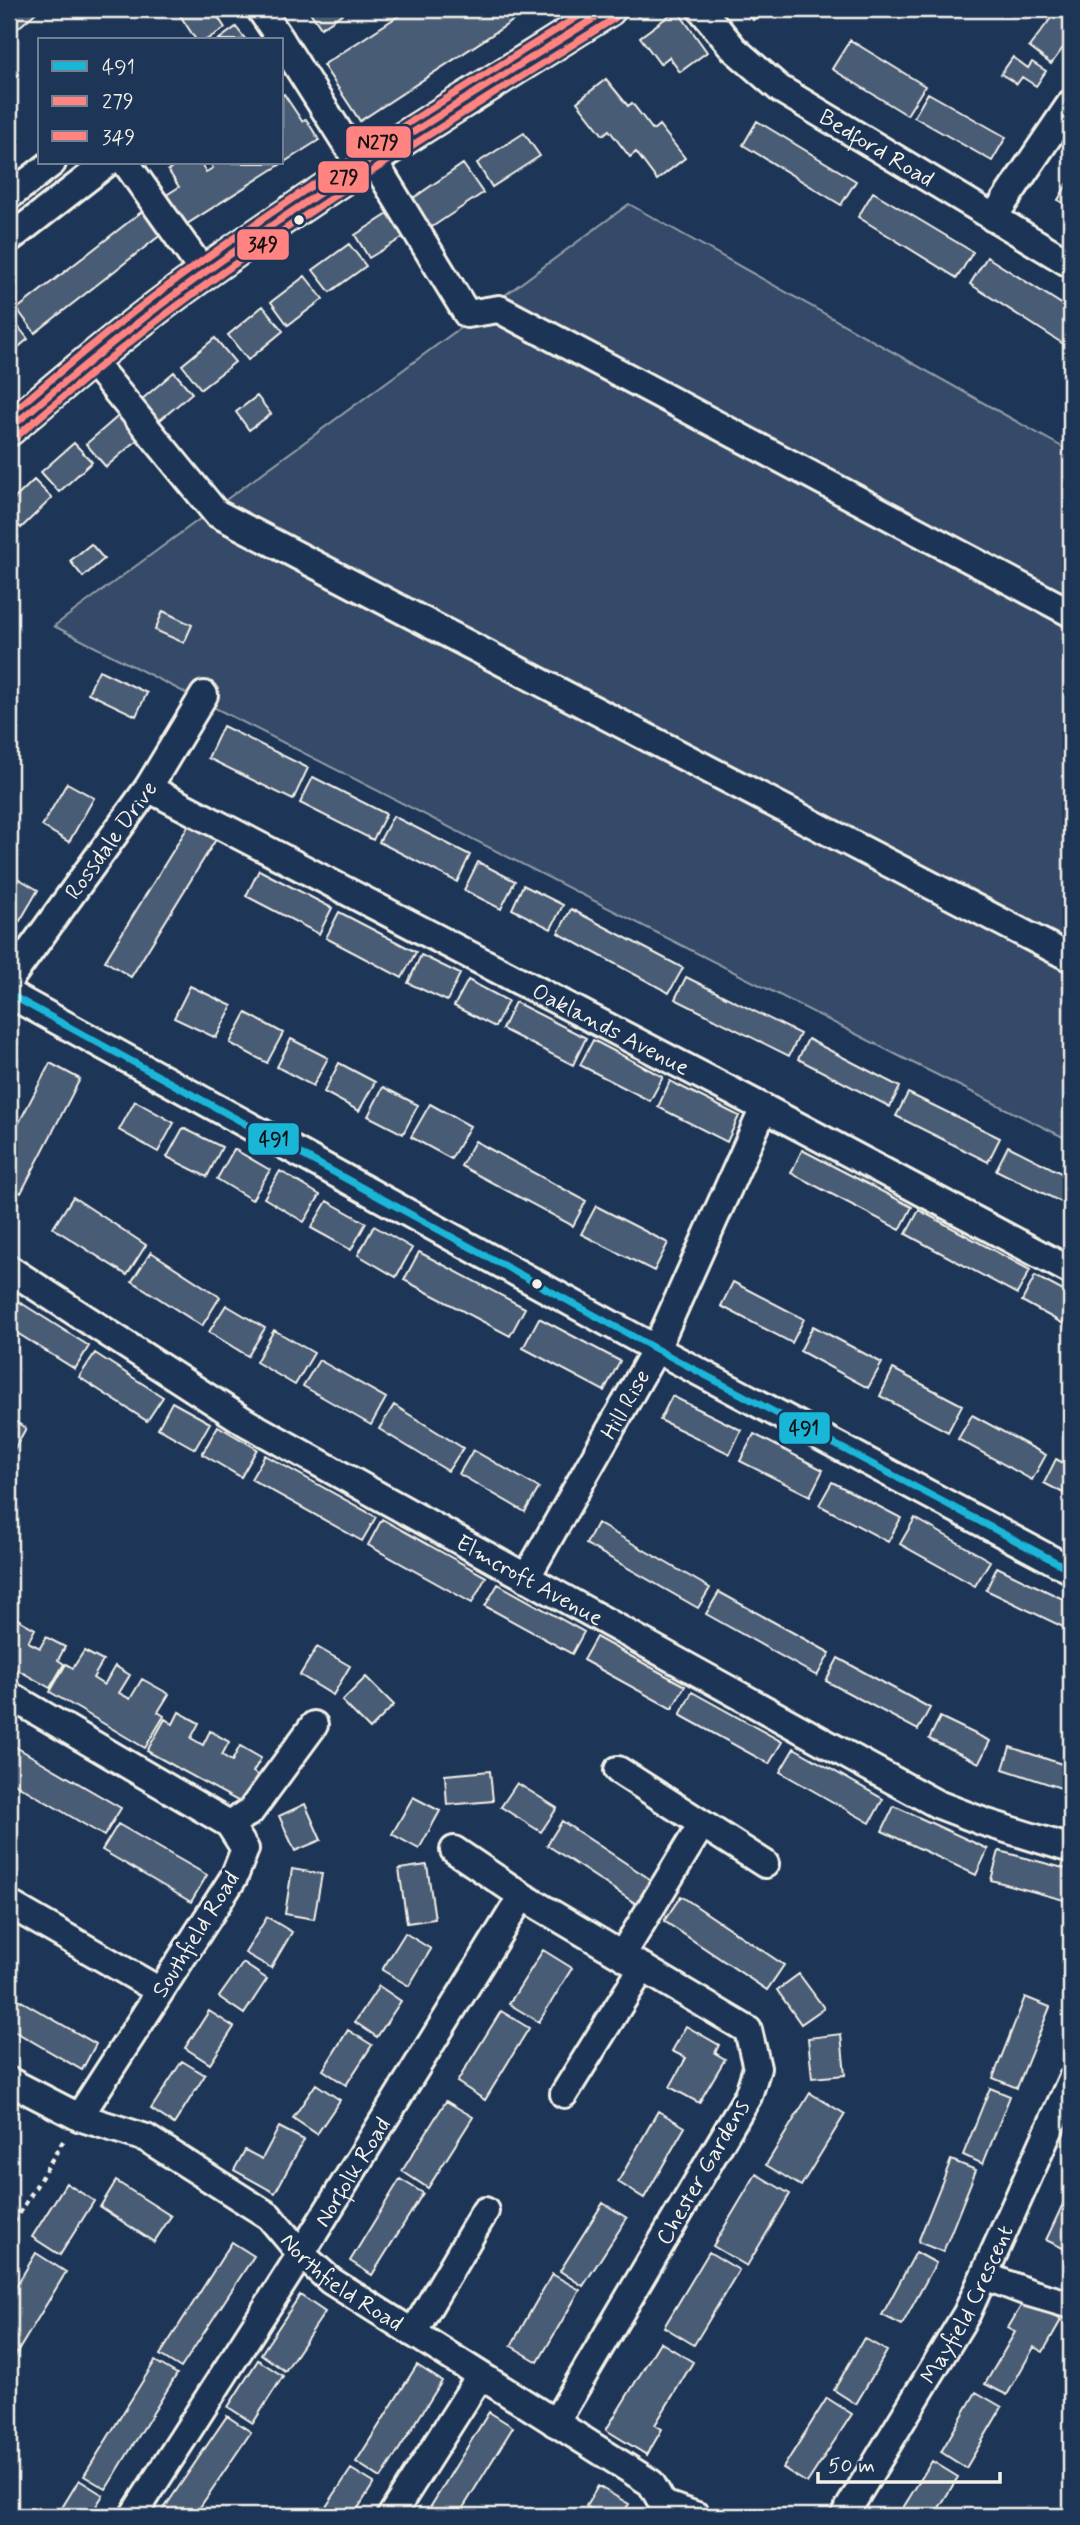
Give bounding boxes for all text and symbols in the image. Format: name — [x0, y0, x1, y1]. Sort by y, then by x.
legend — [38, 38, 284, 164]
text: 491 — [102, 54, 135, 82]
text: 279 — [102, 88, 134, 116]
street label: Bedford Road — [813, 103, 939, 195]
text: 349 — [102, 124, 135, 152]
line badge: N279 — [345, 125, 412, 159]
text: N279 — [357, 131, 399, 156]
line badge: 279 — [317, 160, 370, 194]
text: 279 — [330, 166, 358, 191]
unlabelled marker — [292, 213, 306, 227]
line badge: 349 — [236, 228, 290, 261]
text: 349 — [248, 233, 278, 258]
street label: Rossdale Drive — [59, 776, 166, 906]
street label: Oaklands Avenue — [526, 977, 694, 1084]
line badge: 491 — [247, 1122, 300, 1156]
text: 491 — [259, 1128, 289, 1153]
unlabelled marker — [530, 1277, 544, 1291]
street label: Hill Rise — [595, 1365, 658, 1445]
line badge: 491 — [778, 1411, 831, 1445]
text: 491 — [789, 1417, 819, 1442]
street label: Elmcroft Avenue — [450, 1529, 608, 1634]
street label: Southfield Road — [146, 1866, 247, 2004]
street label: Chester Gardens — [650, 2095, 757, 2251]
street label: Norfolk Road — [308, 2112, 399, 2233]
street label: Mayfield Crescent — [914, 2221, 1021, 2390]
street label: Northfield Road — [273, 2227, 408, 2340]
scale bar — [818, 2441, 1000, 2485]
text: 50 m — [828, 2452, 875, 2480]

